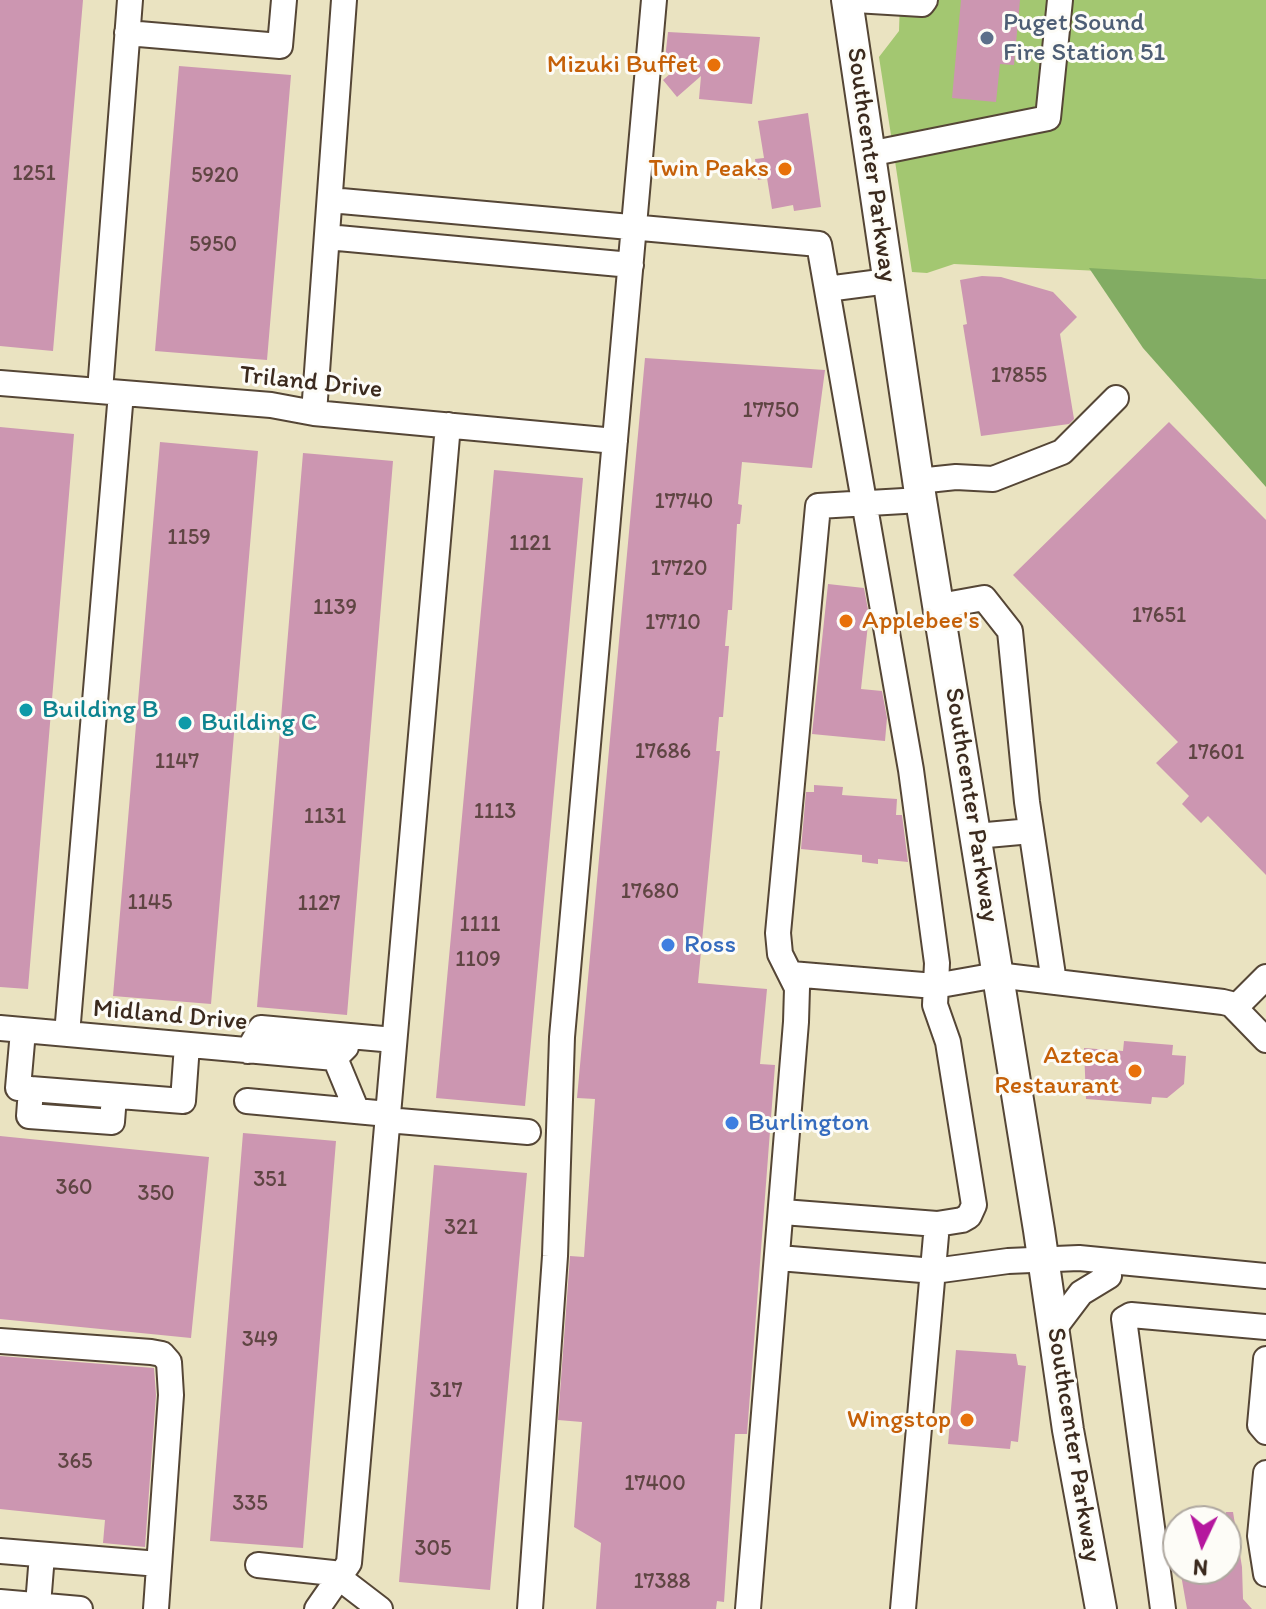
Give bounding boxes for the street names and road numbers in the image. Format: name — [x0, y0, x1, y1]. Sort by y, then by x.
street label: Southcenter Parkway — [839, 46, 903, 284]
street label: Triland Drive — [238, 360, 384, 406]
street label: Southcenter Parkway — [937, 686, 1005, 924]
street label: Midland Drive — [91, 994, 249, 1038]
street label: Southcenter Parkway — [1039, 1326, 1107, 1564]

